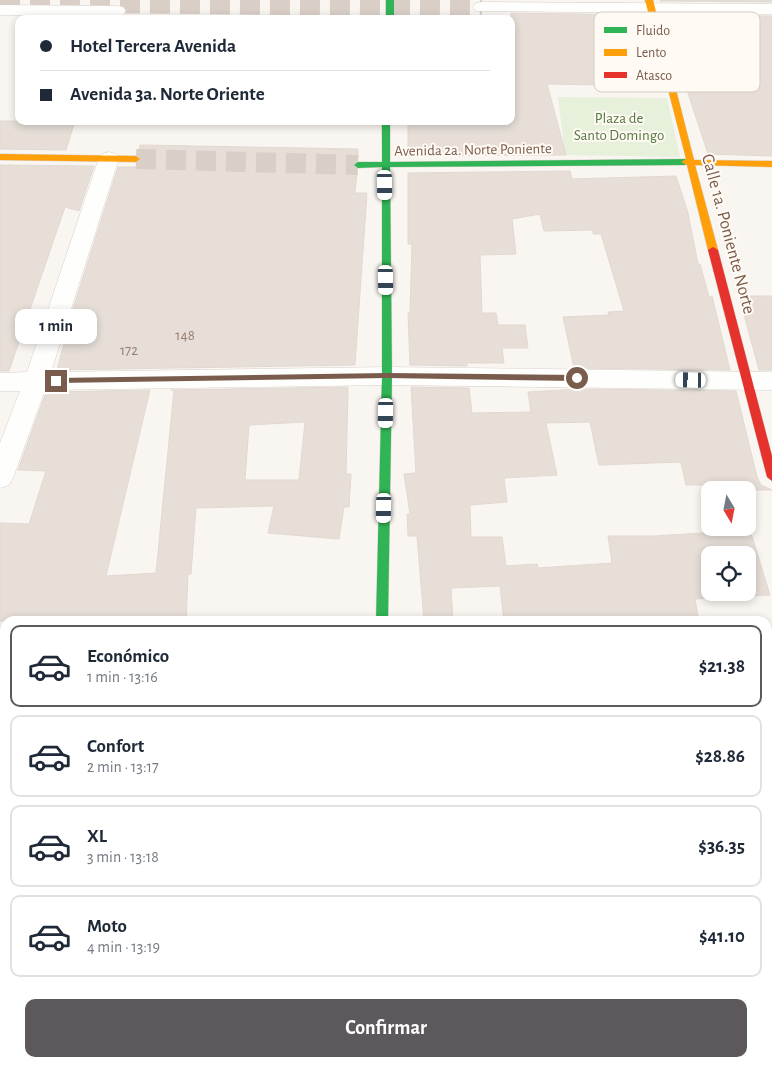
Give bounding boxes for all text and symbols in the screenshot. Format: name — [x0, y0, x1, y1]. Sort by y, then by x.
legend — [594, 12, 760, 92]
text: Fluido — [636, 24, 670, 38]
text: Hotel Tercera Avenida — [70, 37, 236, 56]
text: Lento — [636, 46, 667, 60]
text: Atasco — [636, 69, 672, 83]
text: Avenida 3a. Norte Oriente — [70, 85, 265, 104]
park label: Plaza de Santo Domingo — [574, 111, 664, 143]
street label: Avenida 2a. Norte Poniente — [394, 141, 552, 159]
street label: Calle 1a. Poniente Norte — [698, 152, 758, 316]
car — [377, 170, 392, 200]
car — [378, 265, 393, 295]
callout: 1 min — [15, 308, 97, 344]
text: 1 min — [39, 318, 73, 334]
house number: 148 — [175, 328, 195, 343]
house number: 172 — [120, 343, 138, 358]
route start — [566, 367, 588, 389]
route end — [45, 370, 67, 392]
car — [675, 372, 706, 388]
car — [378, 398, 393, 428]
north arrow — [701, 481, 756, 536]
map controls — [701, 481, 756, 601]
car — [376, 493, 391, 523]
button: locate — [701, 546, 756, 601]
icon: car — [27, 644, 72, 689]
text: Económico — [87, 647, 169, 666]
text: $21.38 — [699, 657, 745, 676]
text: 1 min · 13:16 — [87, 669, 158, 685]
icon: car — [27, 734, 72, 779]
text: Confort — [87, 737, 144, 756]
text: $28.86 — [695, 747, 745, 766]
text: 2 min · 13:17 — [87, 759, 159, 775]
icon: car — [27, 824, 72, 869]
text: XL — [87, 827, 107, 846]
text: $36.35 — [698, 837, 745, 856]
text: 3 min · 13:18 — [87, 849, 159, 865]
icon: car — [27, 914, 72, 959]
text: Moto — [87, 917, 127, 936]
text: $41.10 — [699, 927, 745, 946]
text: 4 min · 13:19 — [87, 939, 160, 955]
button: Confirmar — [25, 999, 747, 1057]

